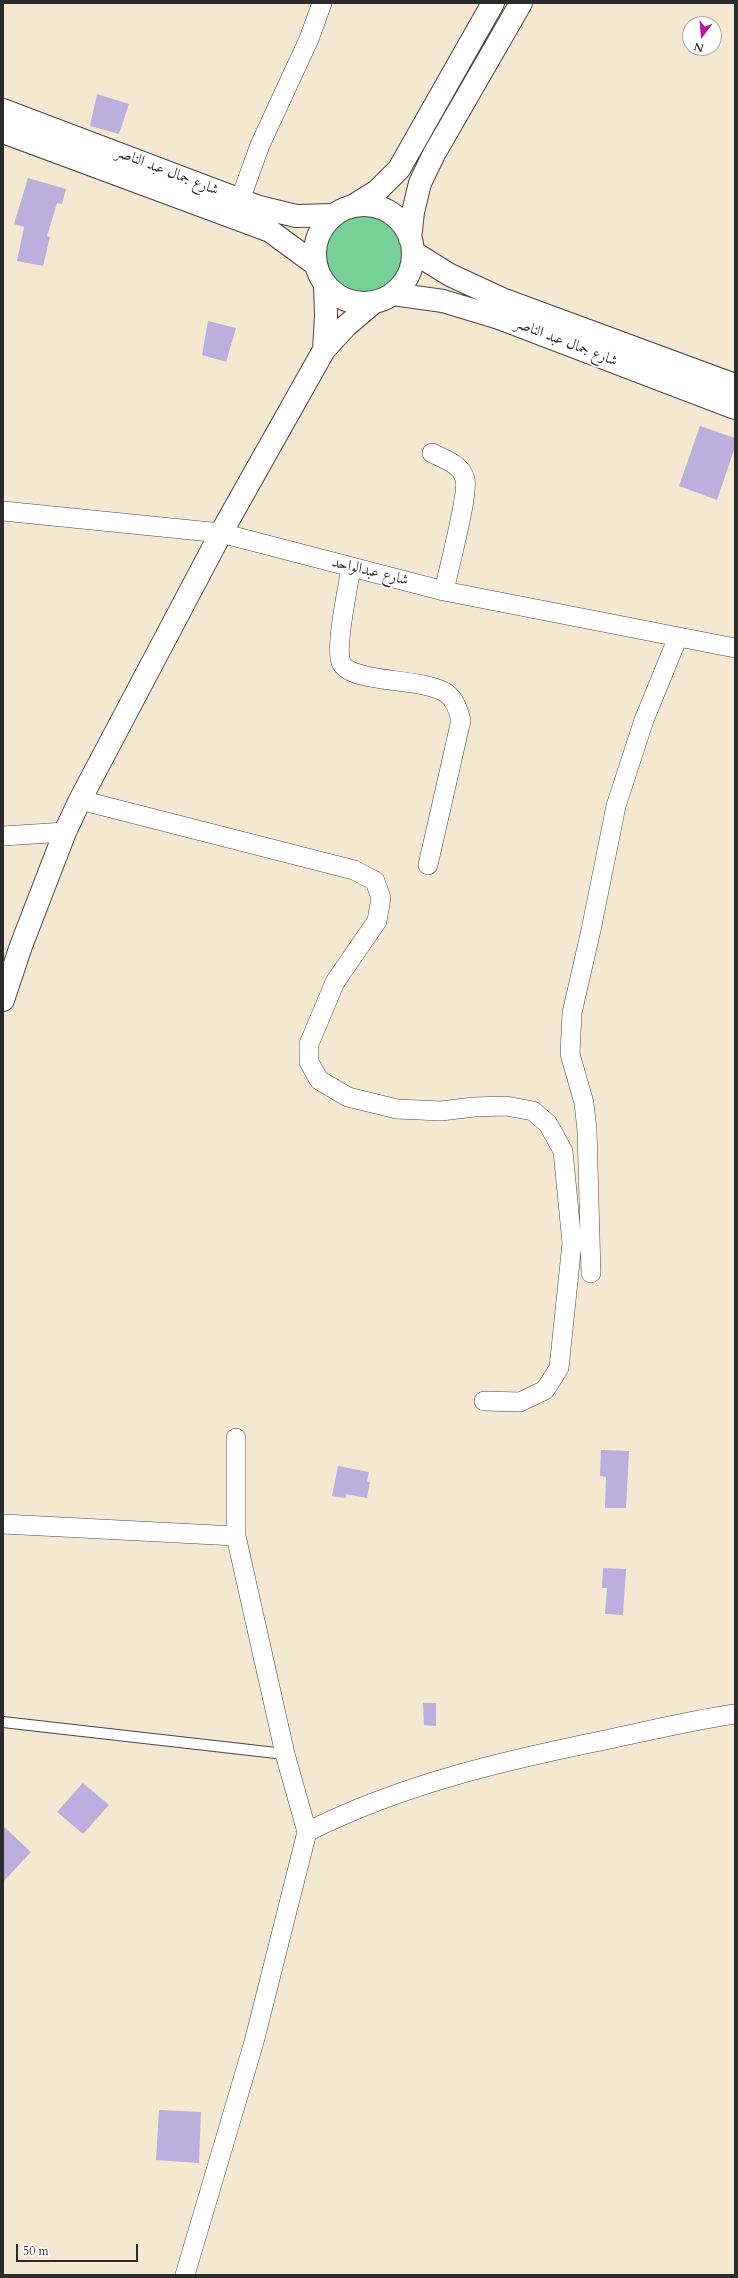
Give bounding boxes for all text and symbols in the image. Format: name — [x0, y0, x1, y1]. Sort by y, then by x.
north arrow — [682, 16, 722, 56]
text: N — [692, 39, 705, 56]
street label: شارع جمال عبد الناصر — [113, 144, 221, 200]
street label: شارع جمال عبد الناصر — [512, 315, 620, 371]
street label: شارع عبدالواحد — [330, 554, 410, 590]
scale bar — [18, 2236, 140, 2262]
text: 50 m — [23, 2243, 49, 2259]

